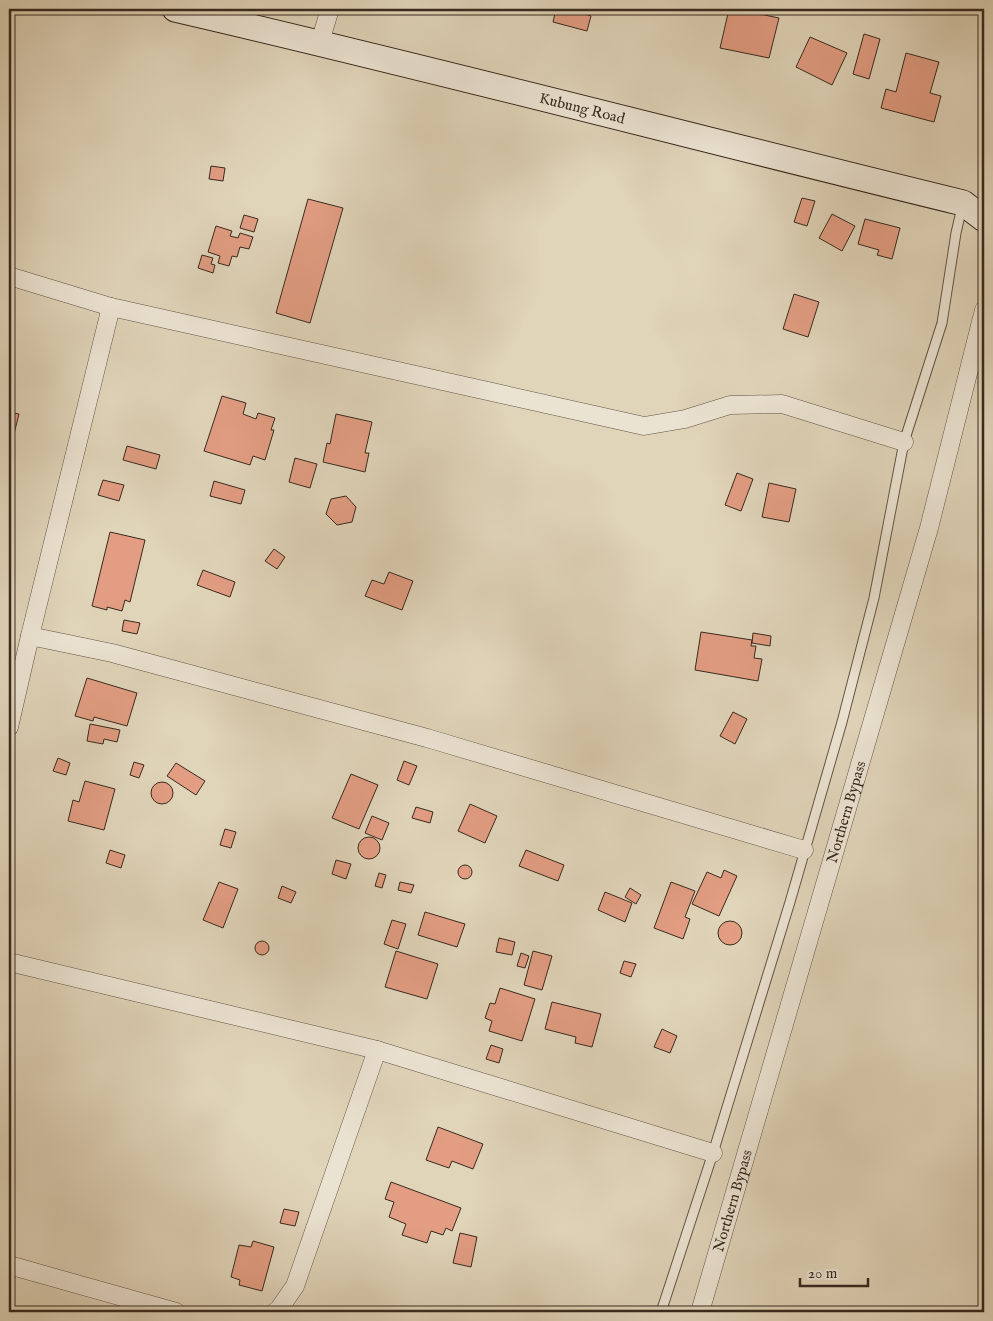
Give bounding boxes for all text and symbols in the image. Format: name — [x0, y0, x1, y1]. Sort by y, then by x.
street label: Kubung Road — [537, 89, 628, 129]
street label: Northern Bypass — [823, 759, 870, 865]
street label: Northern Bypass — [709, 1148, 757, 1254]
scale bar — [800, 1256, 868, 1288]
text: 20 m — [808, 1264, 838, 1283]

